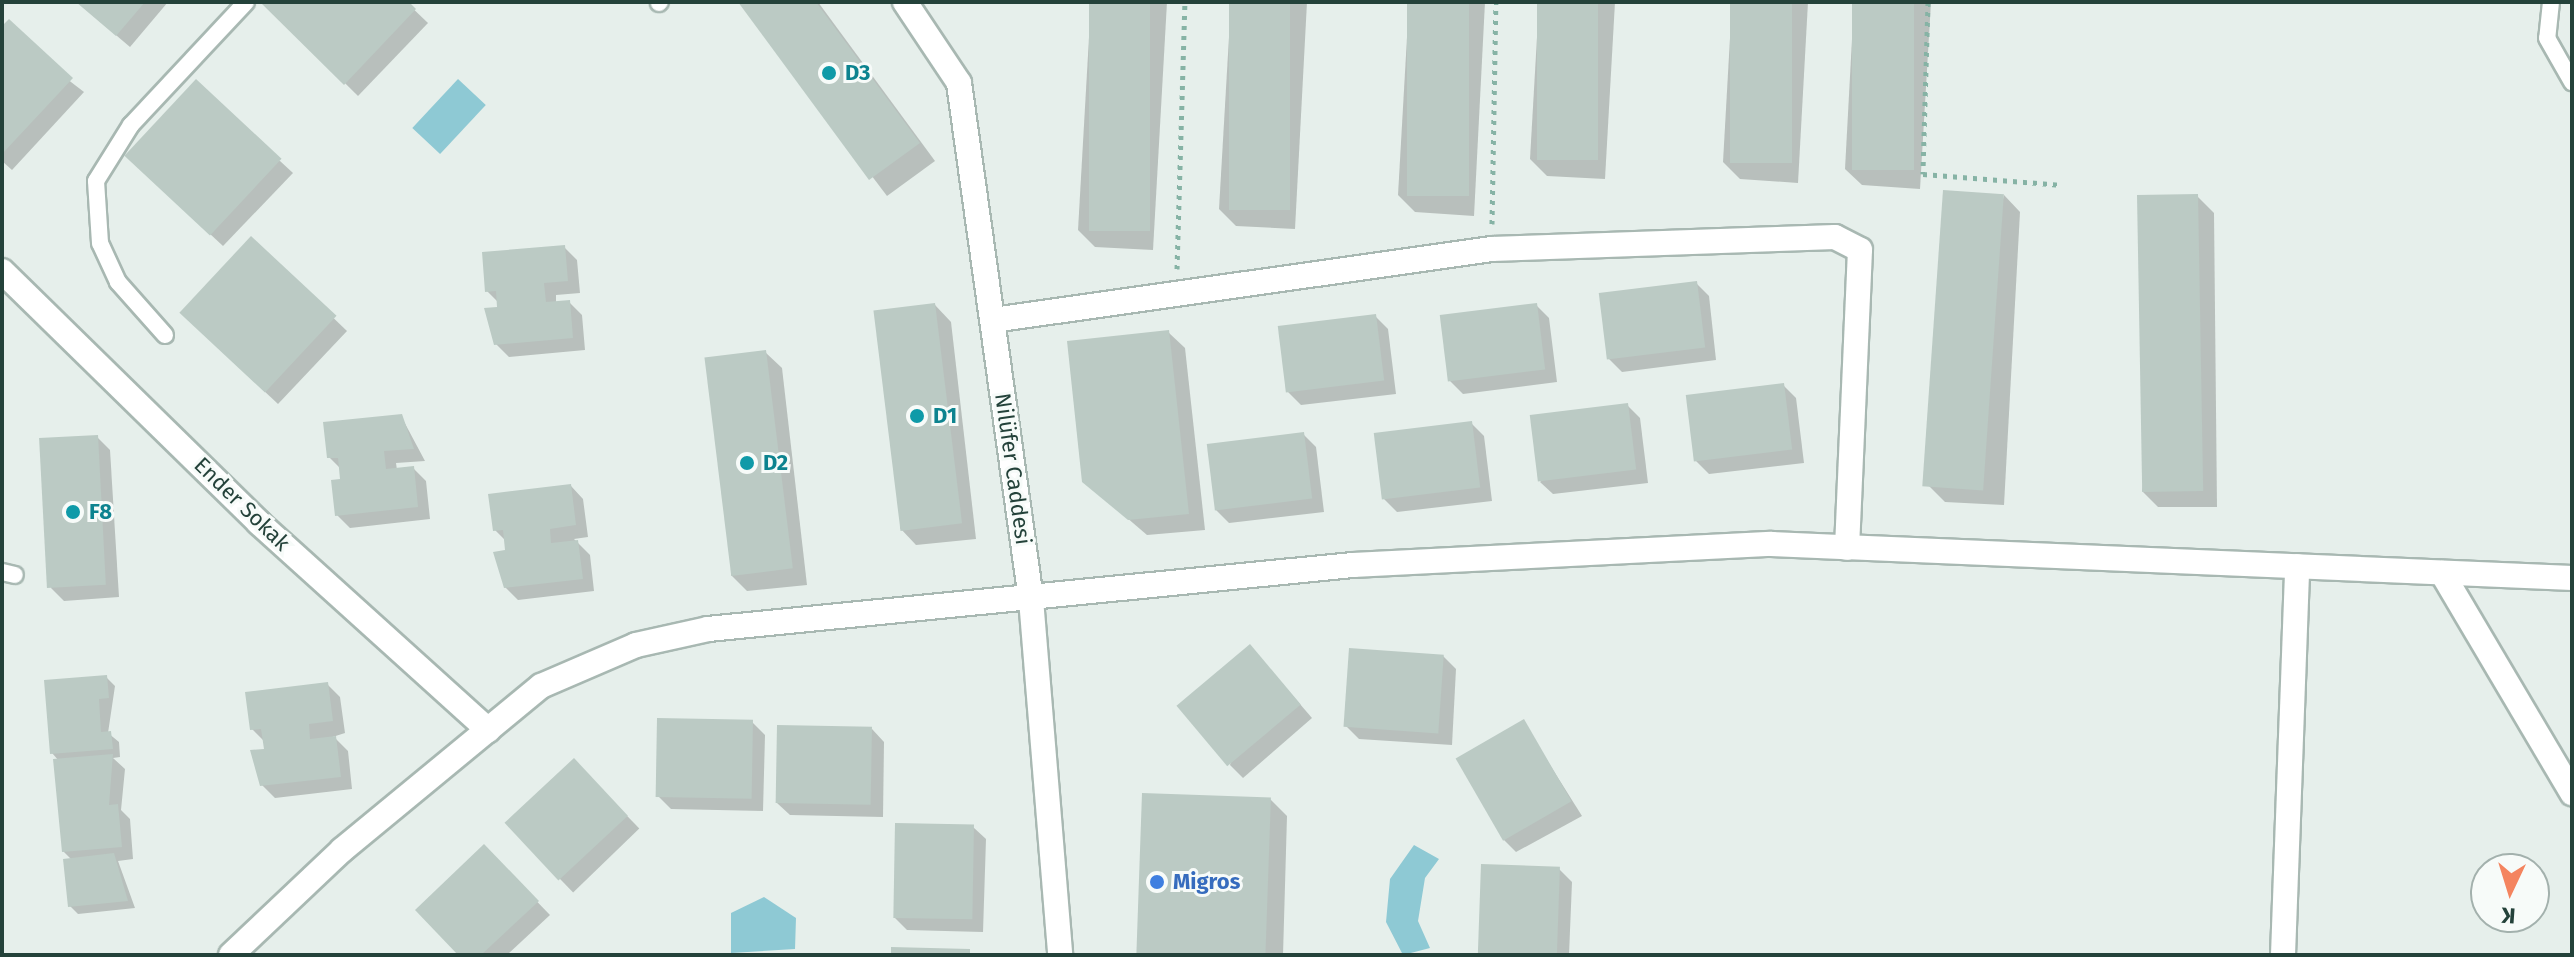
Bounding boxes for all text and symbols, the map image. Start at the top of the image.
place label: D3 [845,60,870,86]
marker: D3 [820,64,838,82]
street label: Nilüfer Caddesi [989,392,1037,546]
place label: D1 [933,403,957,429]
marker: D1 [908,407,926,425]
place label: D2 [763,450,788,476]
street label: Ender Sokak [189,452,295,556]
marker: D2 [738,454,756,472]
place label: F8 [89,499,112,525]
marker: F8 [64,503,82,521]
north arrow [2470,853,2550,933]
place label: Migros [1173,869,1240,895]
marker: Migros [1148,873,1166,891]
text: K [2501,901,2516,929]

